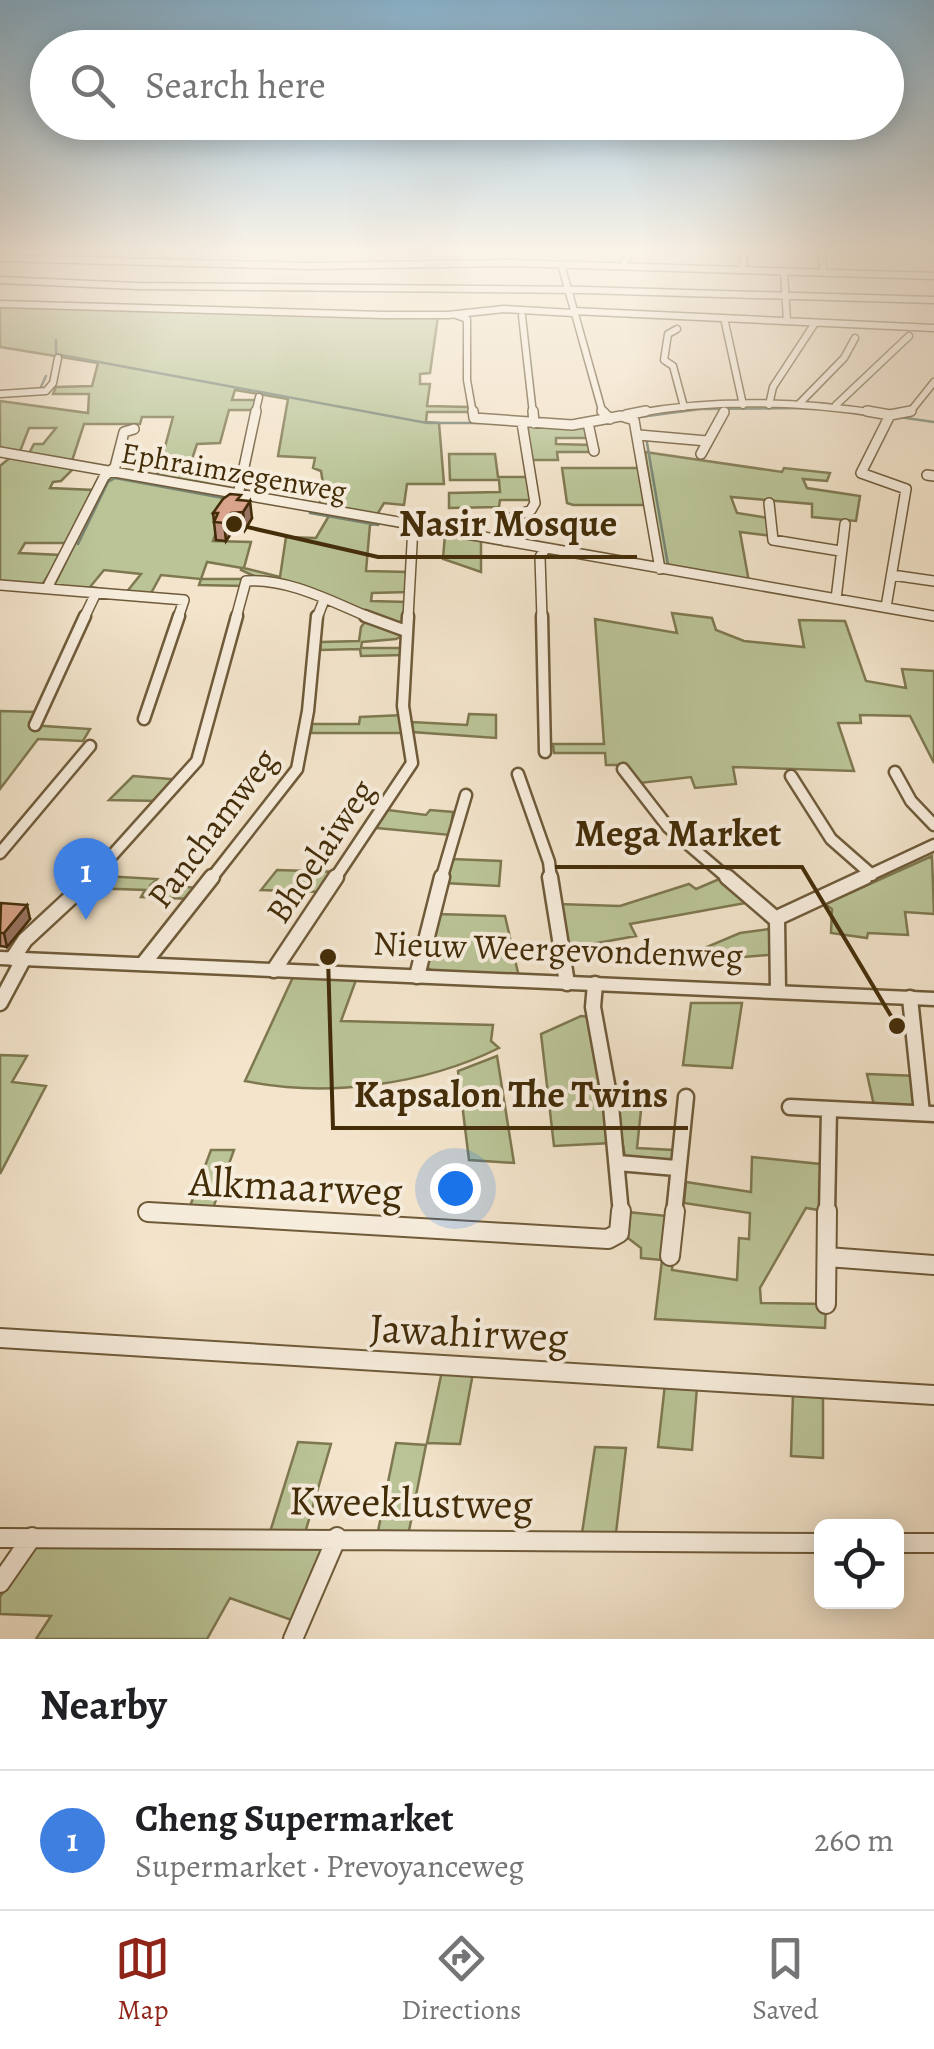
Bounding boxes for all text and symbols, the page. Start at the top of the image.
search box [30,30,904,140]
icon: search [65,58,120,113]
text: Search here [145,59,326,111]
street label: Ephraimzegenweg [118,432,350,512]
callout: Nasir Mosque [378,489,637,557]
text: Nasir Mosque [399,497,617,549]
street label: Panchamweg [136,738,288,918]
street label: Bhoelaiweg [254,769,386,933]
callout: Mega Market [555,799,802,867]
text: Mega Market [575,807,782,859]
pin: 1 [54,838,118,920]
street label: Nieuw Weergevondenweg [372,919,744,979]
callout: Kapsalon The Twins [333,1060,688,1128]
text: Kapsalon The Twins [354,1068,668,1120]
street label: Alkmaarweg [187,1152,404,1220]
your location [430,1163,481,1214]
street label: Jawahirweg [368,1298,570,1366]
street label: Kweeklustweg [288,1471,534,1533]
map controls [814,1519,904,1609]
button: locate [814,1519,904,1609]
text: Nearby [40,1676,167,1733]
text: Cheng Supermarket [135,1792,454,1844]
text: 1 [67,1818,78,1862]
text: 260 m [814,1818,894,1862]
text: Supermarket · Prevoyanceweg [135,1844,524,1888]
tab: Map [115,1931,170,2029]
tab: Directions [401,1931,521,2029]
tab: Saved [752,1931,819,2029]

